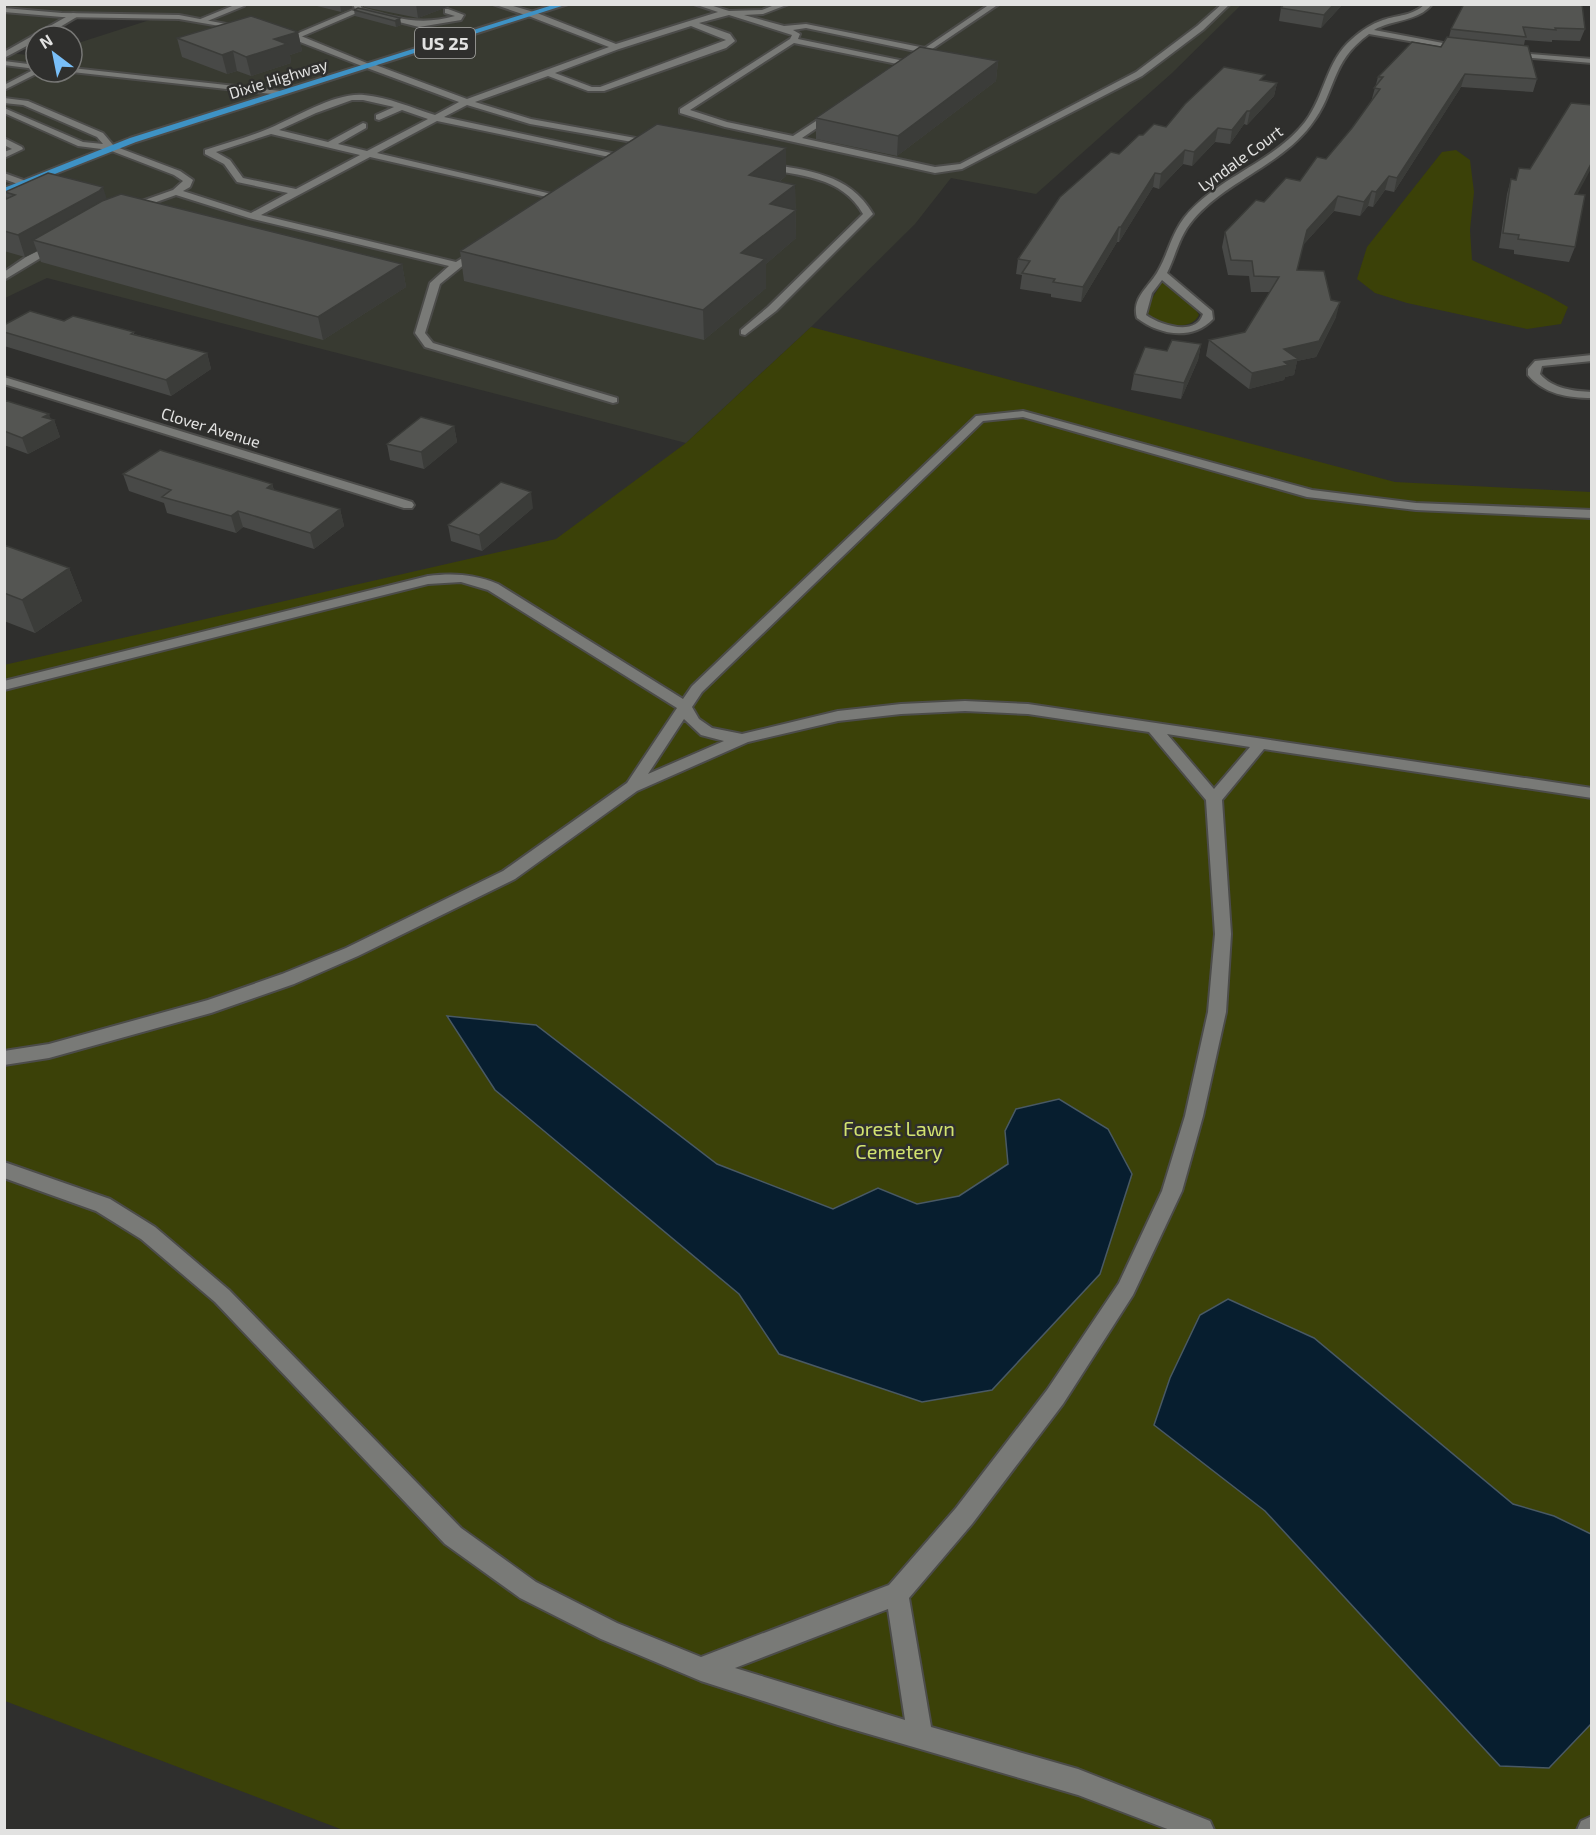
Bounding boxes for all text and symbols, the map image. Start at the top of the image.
north arrow [24,24,84,84]
road number: US 25 [415,28,475,58]
text: N [36,30,56,52]
street label: Dixie Highway [226,54,330,102]
street label: Lyndale Court [1194,121,1286,195]
street label: Clover Avenue [159,403,263,451]
park label: Forest Lawn Cemetery [843,1116,955,1163]

